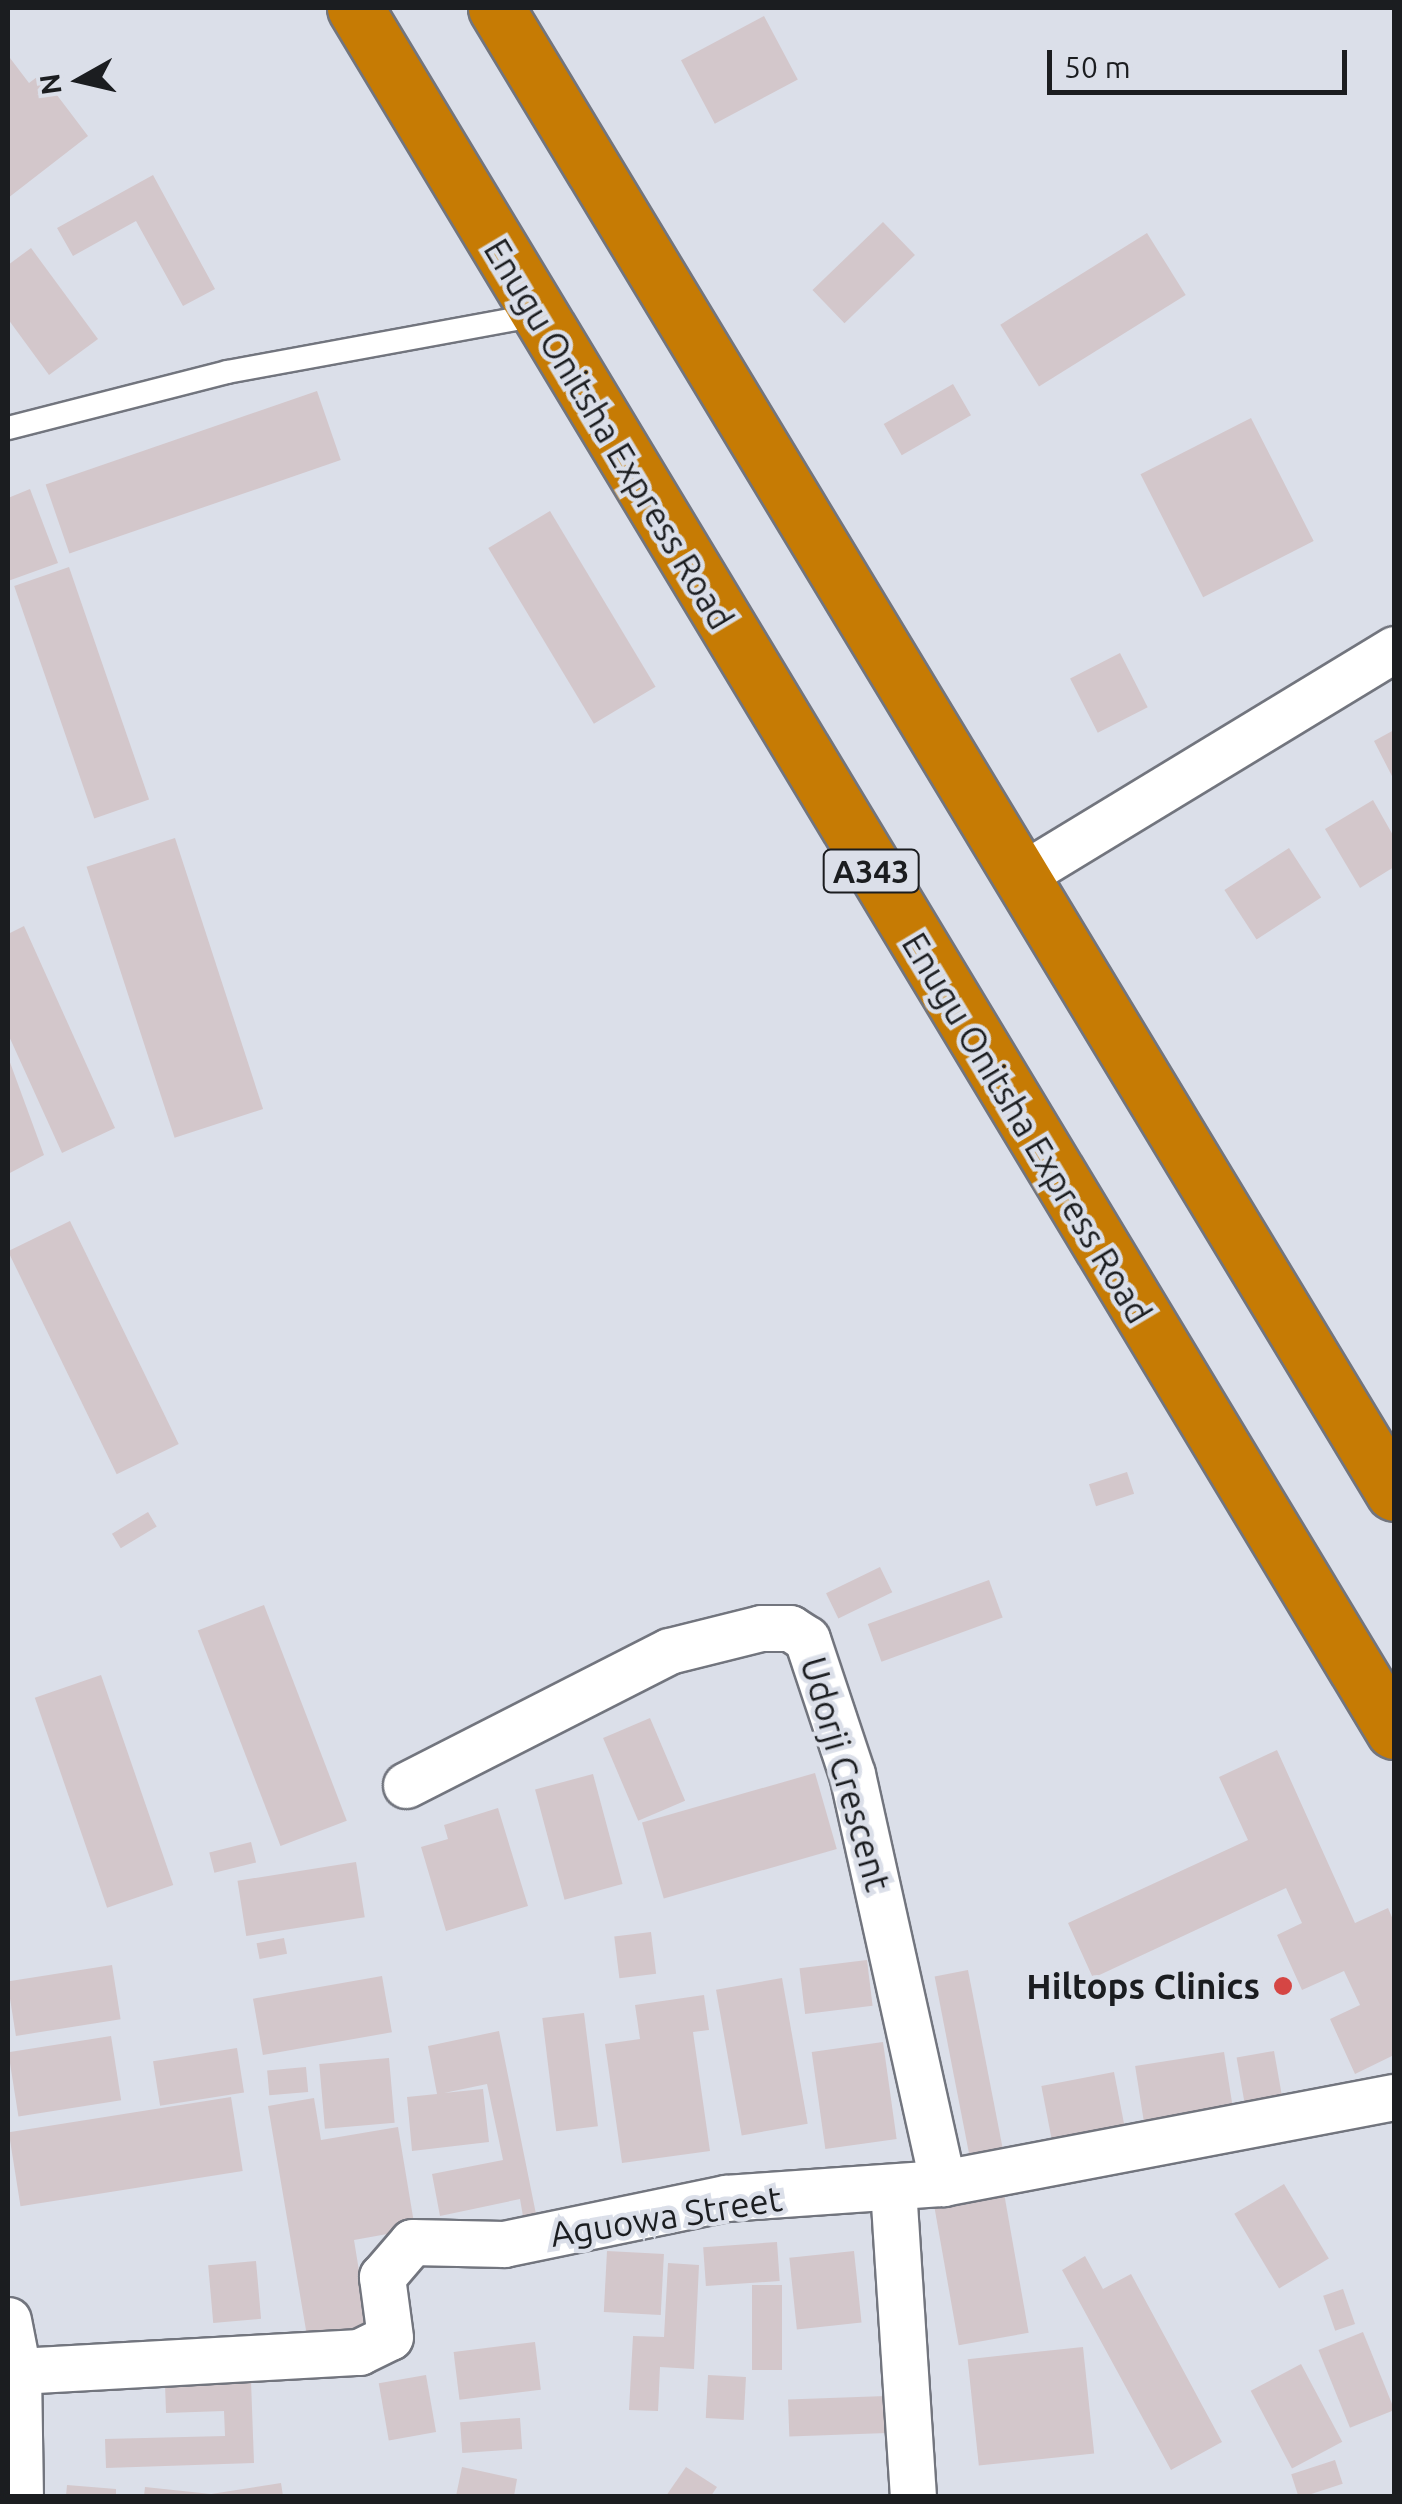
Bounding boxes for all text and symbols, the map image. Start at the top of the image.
north arrow [30,30,130,130]
scale bar [1052,30,1352,92]
text: 50 m [1064,50,1131,84]
text: N [33,72,67,97]
street label: Enugu Onitsha Express Road [476,231,742,637]
road number: A343 [821,844,921,898]
street label: Enugu Onitsha Express Road [894,925,1160,1331]
street label: Udorji Crescent [793,1652,899,1896]
place label: Hiltops Clinics [1026,1965,1260,2007]
marker: Hiltops Clinics [1270,1973,1296,1999]
street label: Aguowa Street [547,2177,785,2255]

